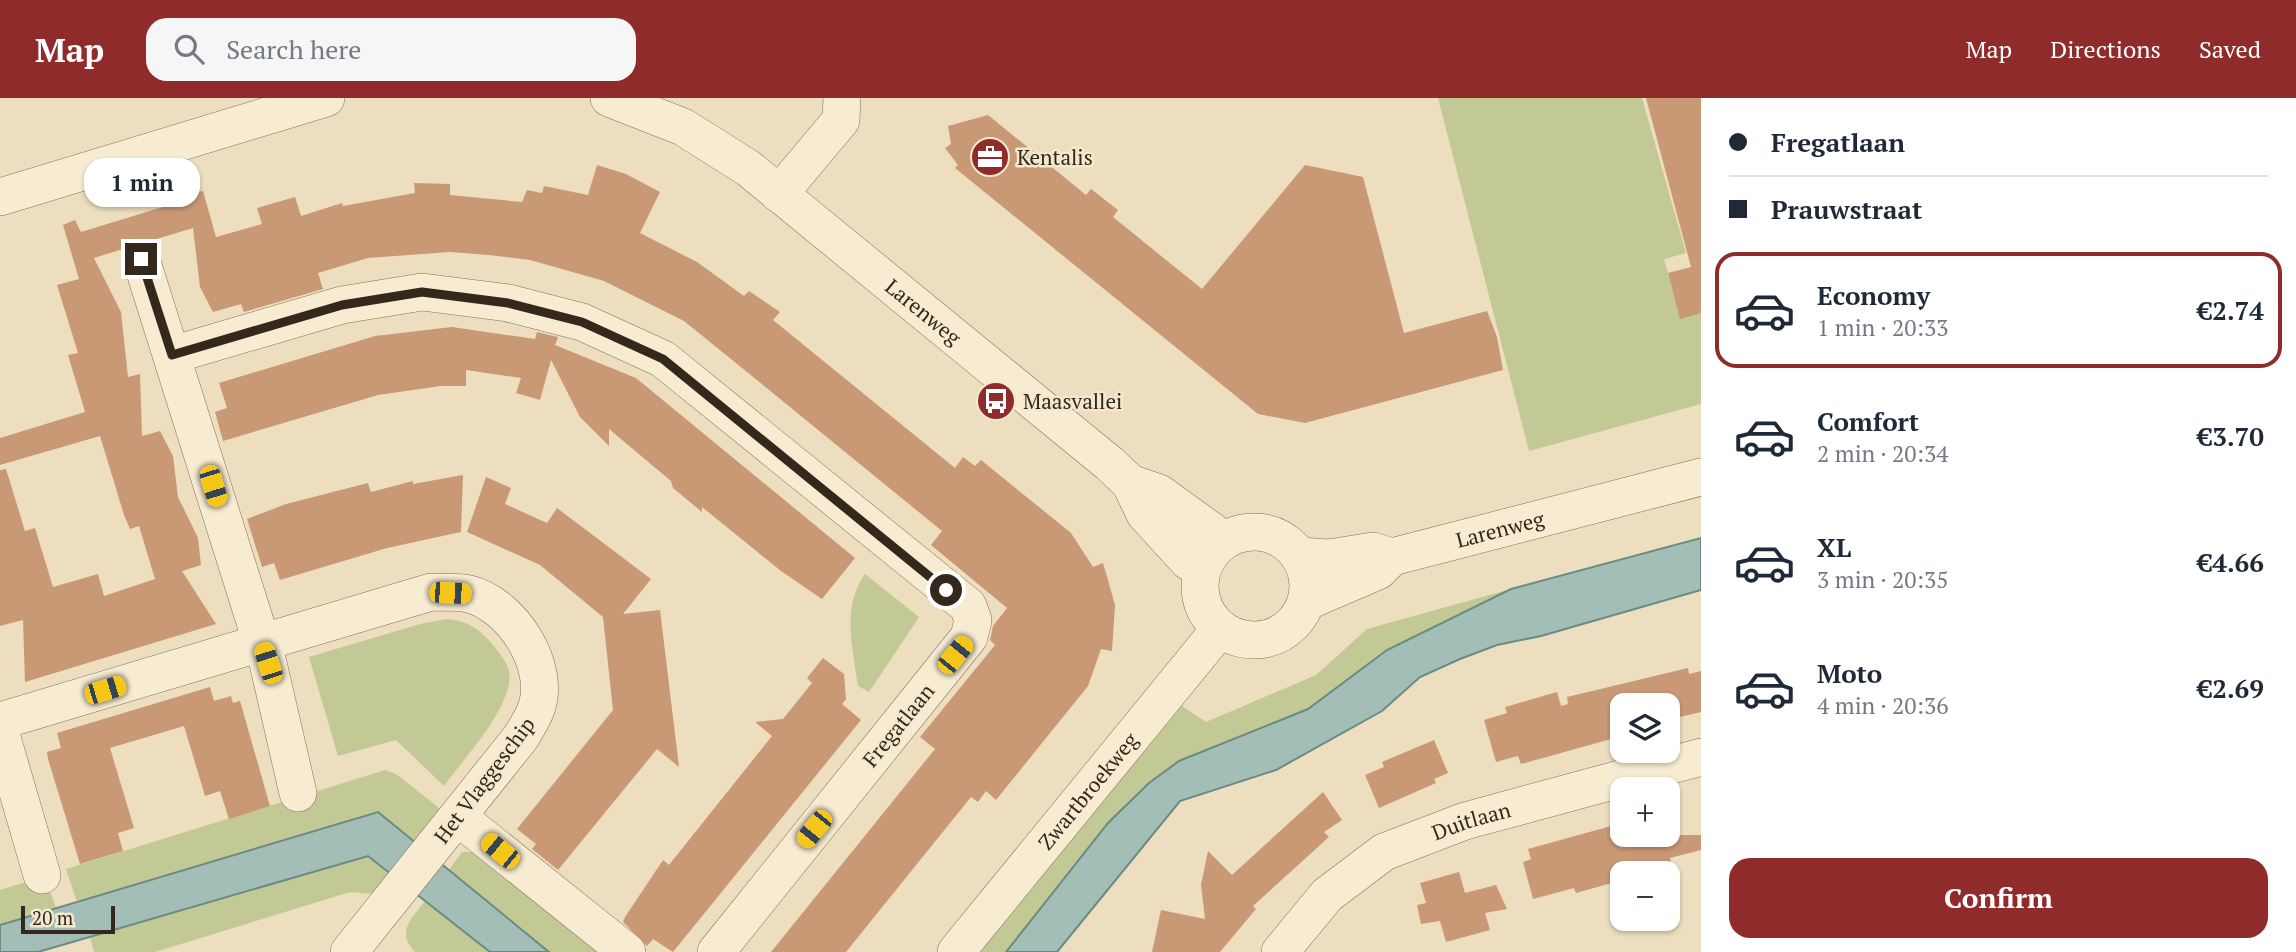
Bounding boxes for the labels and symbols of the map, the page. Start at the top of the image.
office icon: Kentalis [969,136,1011,178]
place label: Kentalis [1017,143,1093,171]
callout: 1 min [83,158,199,206]
route end [125,243,157,275]
street label: Larenweg [880,272,968,351]
bus stop icon: Maasvallei [975,380,1017,422]
place label: Maasvallei [1023,387,1122,415]
car [197,463,230,509]
street label: Larenweg [1453,504,1548,554]
route start [930,574,962,606]
car [429,582,472,604]
car [934,632,977,678]
car [252,640,285,686]
car [82,674,129,706]
street label: Fregatlaan [856,677,941,772]
street label: Het Vlaggeschip [427,711,541,849]
street label: Zwartbroekweg [1031,726,1144,855]
street label: Duitlaan [1428,795,1514,846]
car [793,806,836,852]
car [478,830,523,872]
scale bar [21,903,116,935]

